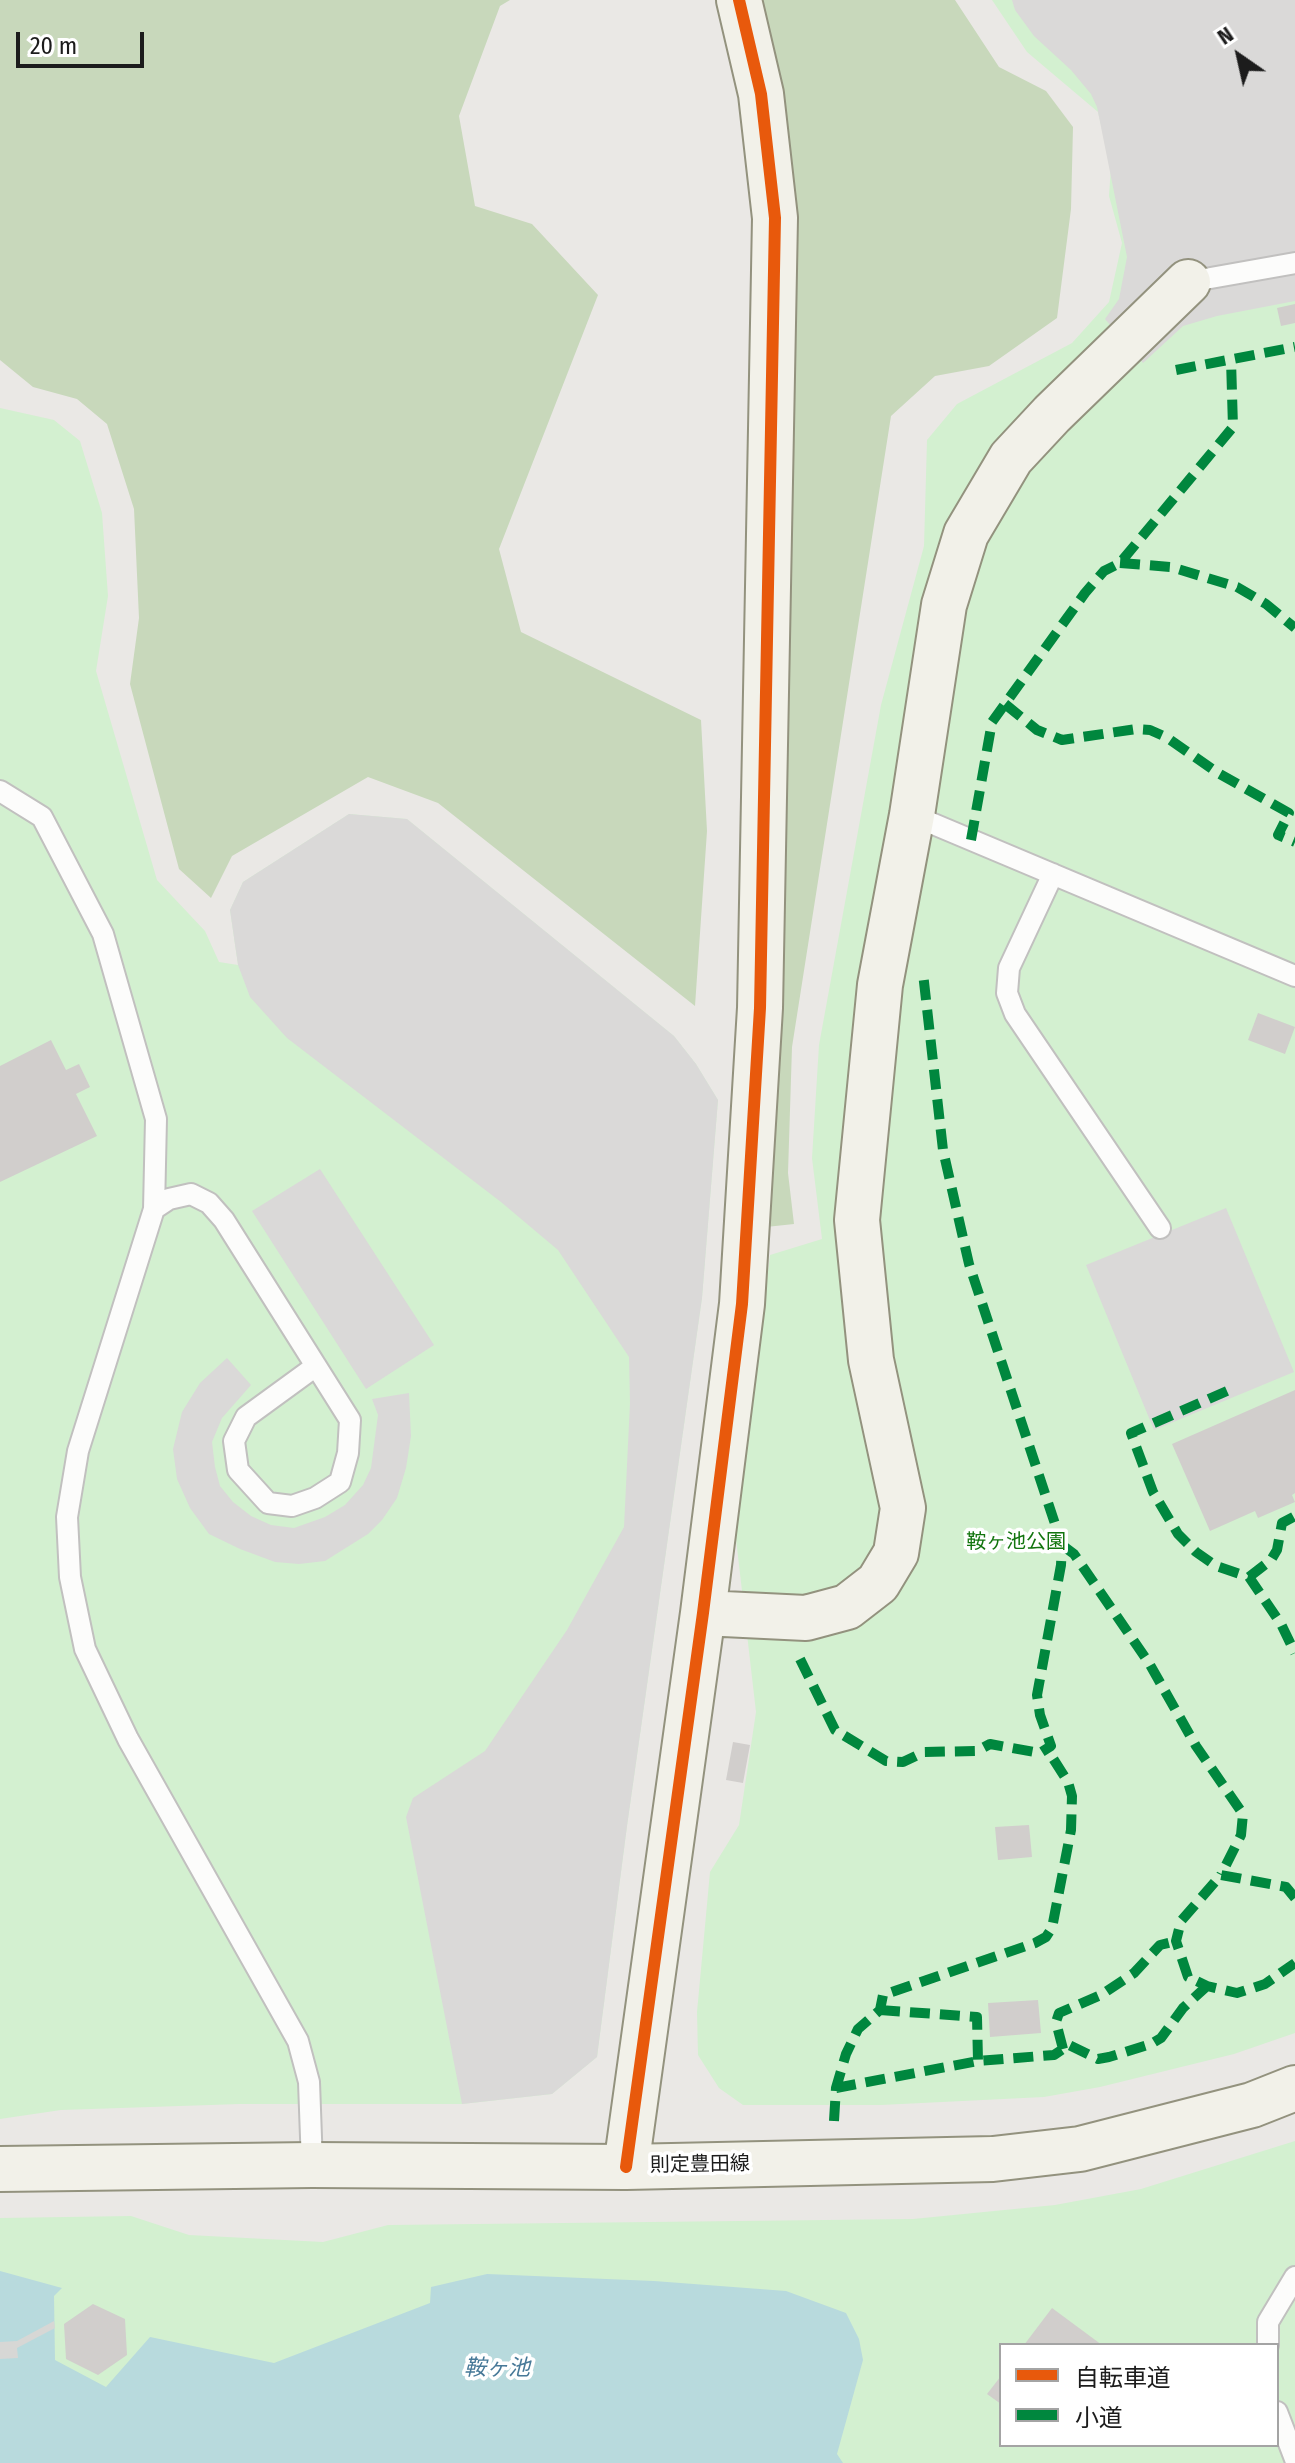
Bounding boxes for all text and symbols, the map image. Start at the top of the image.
scale bar [20,16,148,66]
north arrow [1199,16,1279,96]
text: N [1212,21,1238,51]
text: 20 m [30,32,77,60]
park label: 鞍ヶ池公園 [966,1530,1066,1554]
street label: 則定豊田線 [650,2152,750,2178]
legend [999,2343,1279,2447]
water label: 鞍ヶ池 [464,2356,530,2382]
text: 自転車道 [1075,2364,1171,2392]
text: 小道 [1075,2404,1123,2432]

